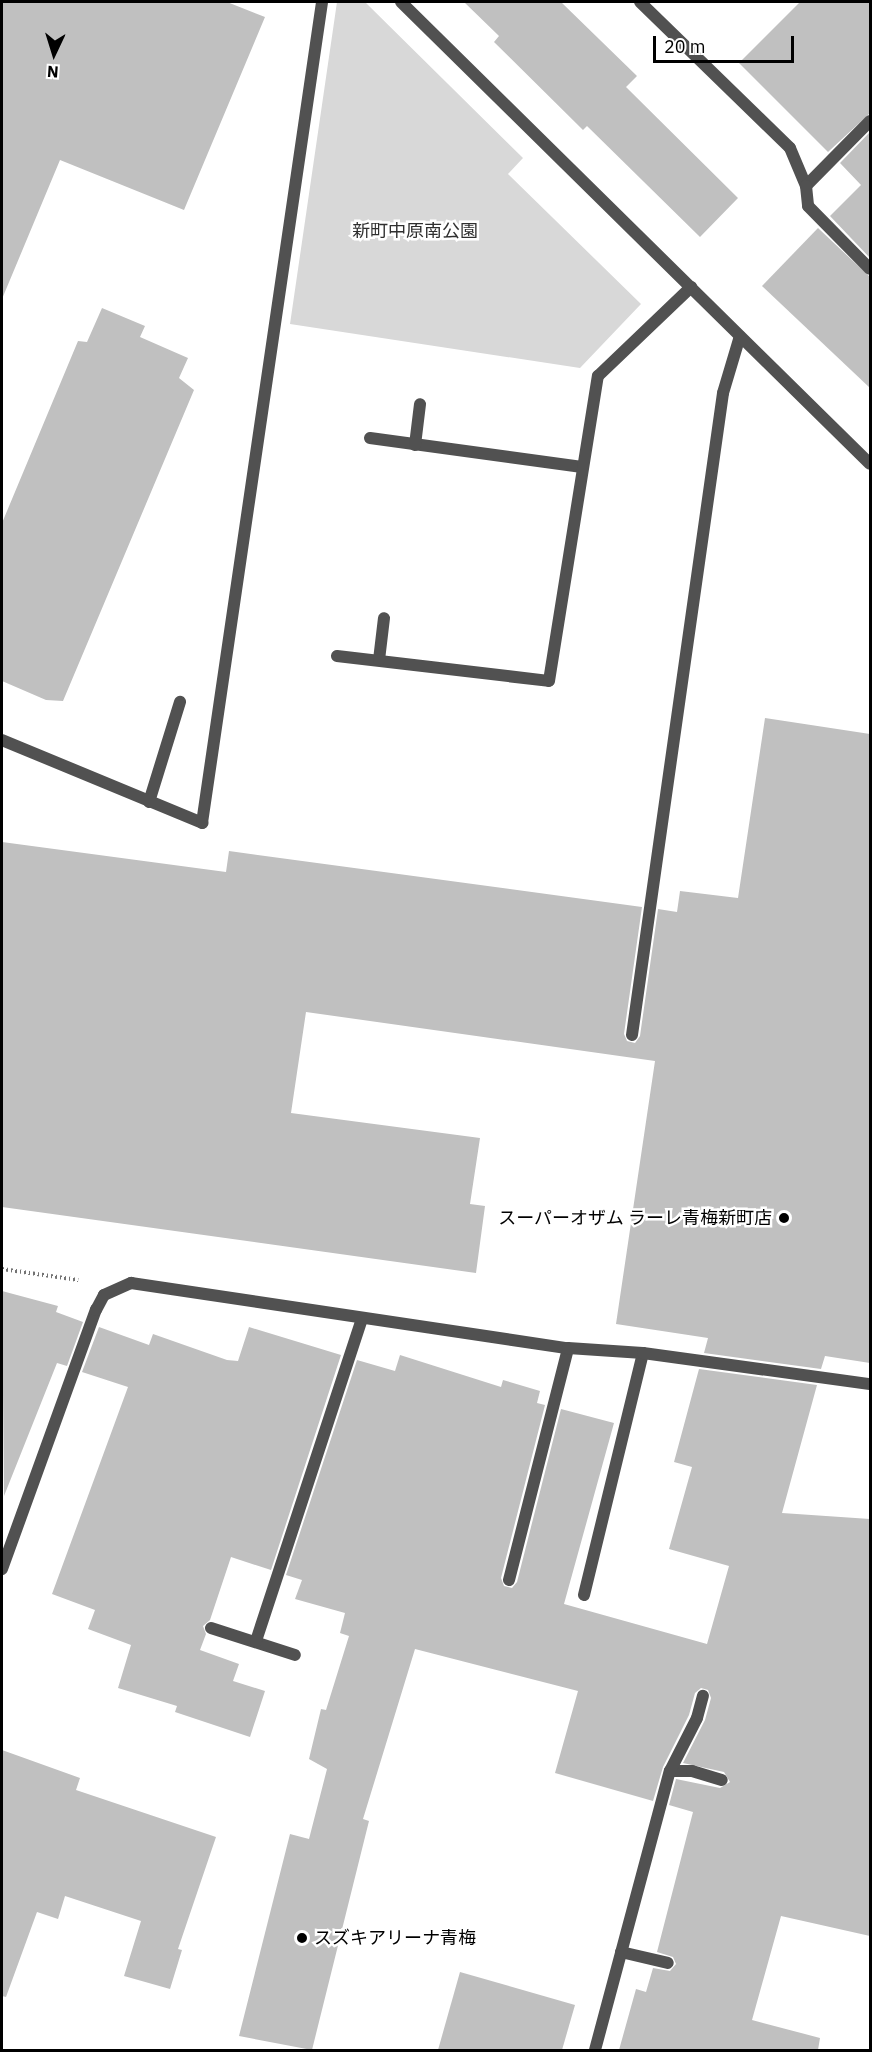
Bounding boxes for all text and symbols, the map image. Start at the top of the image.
north arrow [24,24,84,84]
scale bar [656,24,797,62]
text: 20 m [664,35,706,58]
text: N [46,62,59,82]
park label: 新町中原南公園 [352,220,478,242]
place label: スーパーオザム ラーレ青梅新町店 [498,1207,772,1229]
marker: スーパーオザム ラーレ青梅新町店 [777,1211,791,1225]
place label: スズキアリーナ青梅 [314,1927,476,1949]
marker: スズキアリーナ青梅 [295,1931,309,1945]

